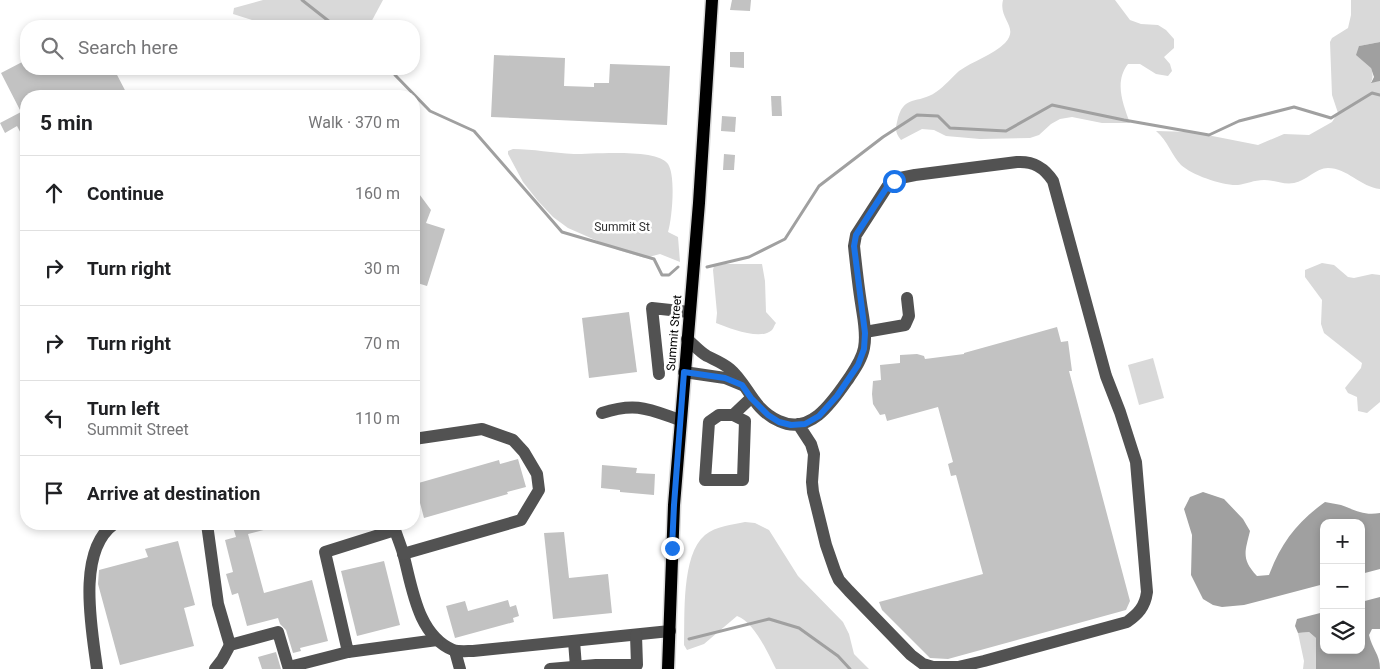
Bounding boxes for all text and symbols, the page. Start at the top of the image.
search box [20,20,420,75]
icon: search [38,34,66,62]
text: Search here [78,36,178,59]
text: 5 min [40,111,93,135]
text: Walk · 370 m [308,113,400,132]
route start [883,170,906,193]
icon: ahead [40,179,68,207]
text: Continue [87,182,164,205]
text: 160 m [355,184,400,203]
park label: Summit St [594,220,650,234]
icon: right [40,254,68,282]
text: Turn right [87,257,171,280]
text: 30 m [364,259,400,278]
street label: Summit Street [664,294,684,372]
icon: right [40,329,68,357]
text: Turn right [87,332,171,355]
text: 70 m [364,334,400,353]
text: Turn left [87,397,160,420]
icon: left [40,404,68,432]
text: 110 m [355,409,400,428]
text: Summit Street [87,420,189,439]
icon: arrive [40,479,68,507]
text: Arrive at destination [87,482,260,505]
map controls [1320,519,1365,654]
button: + [1320,519,1365,564]
route end [661,537,684,560]
button: − [1320,564,1365,609]
button: layers [1320,609,1365,654]

